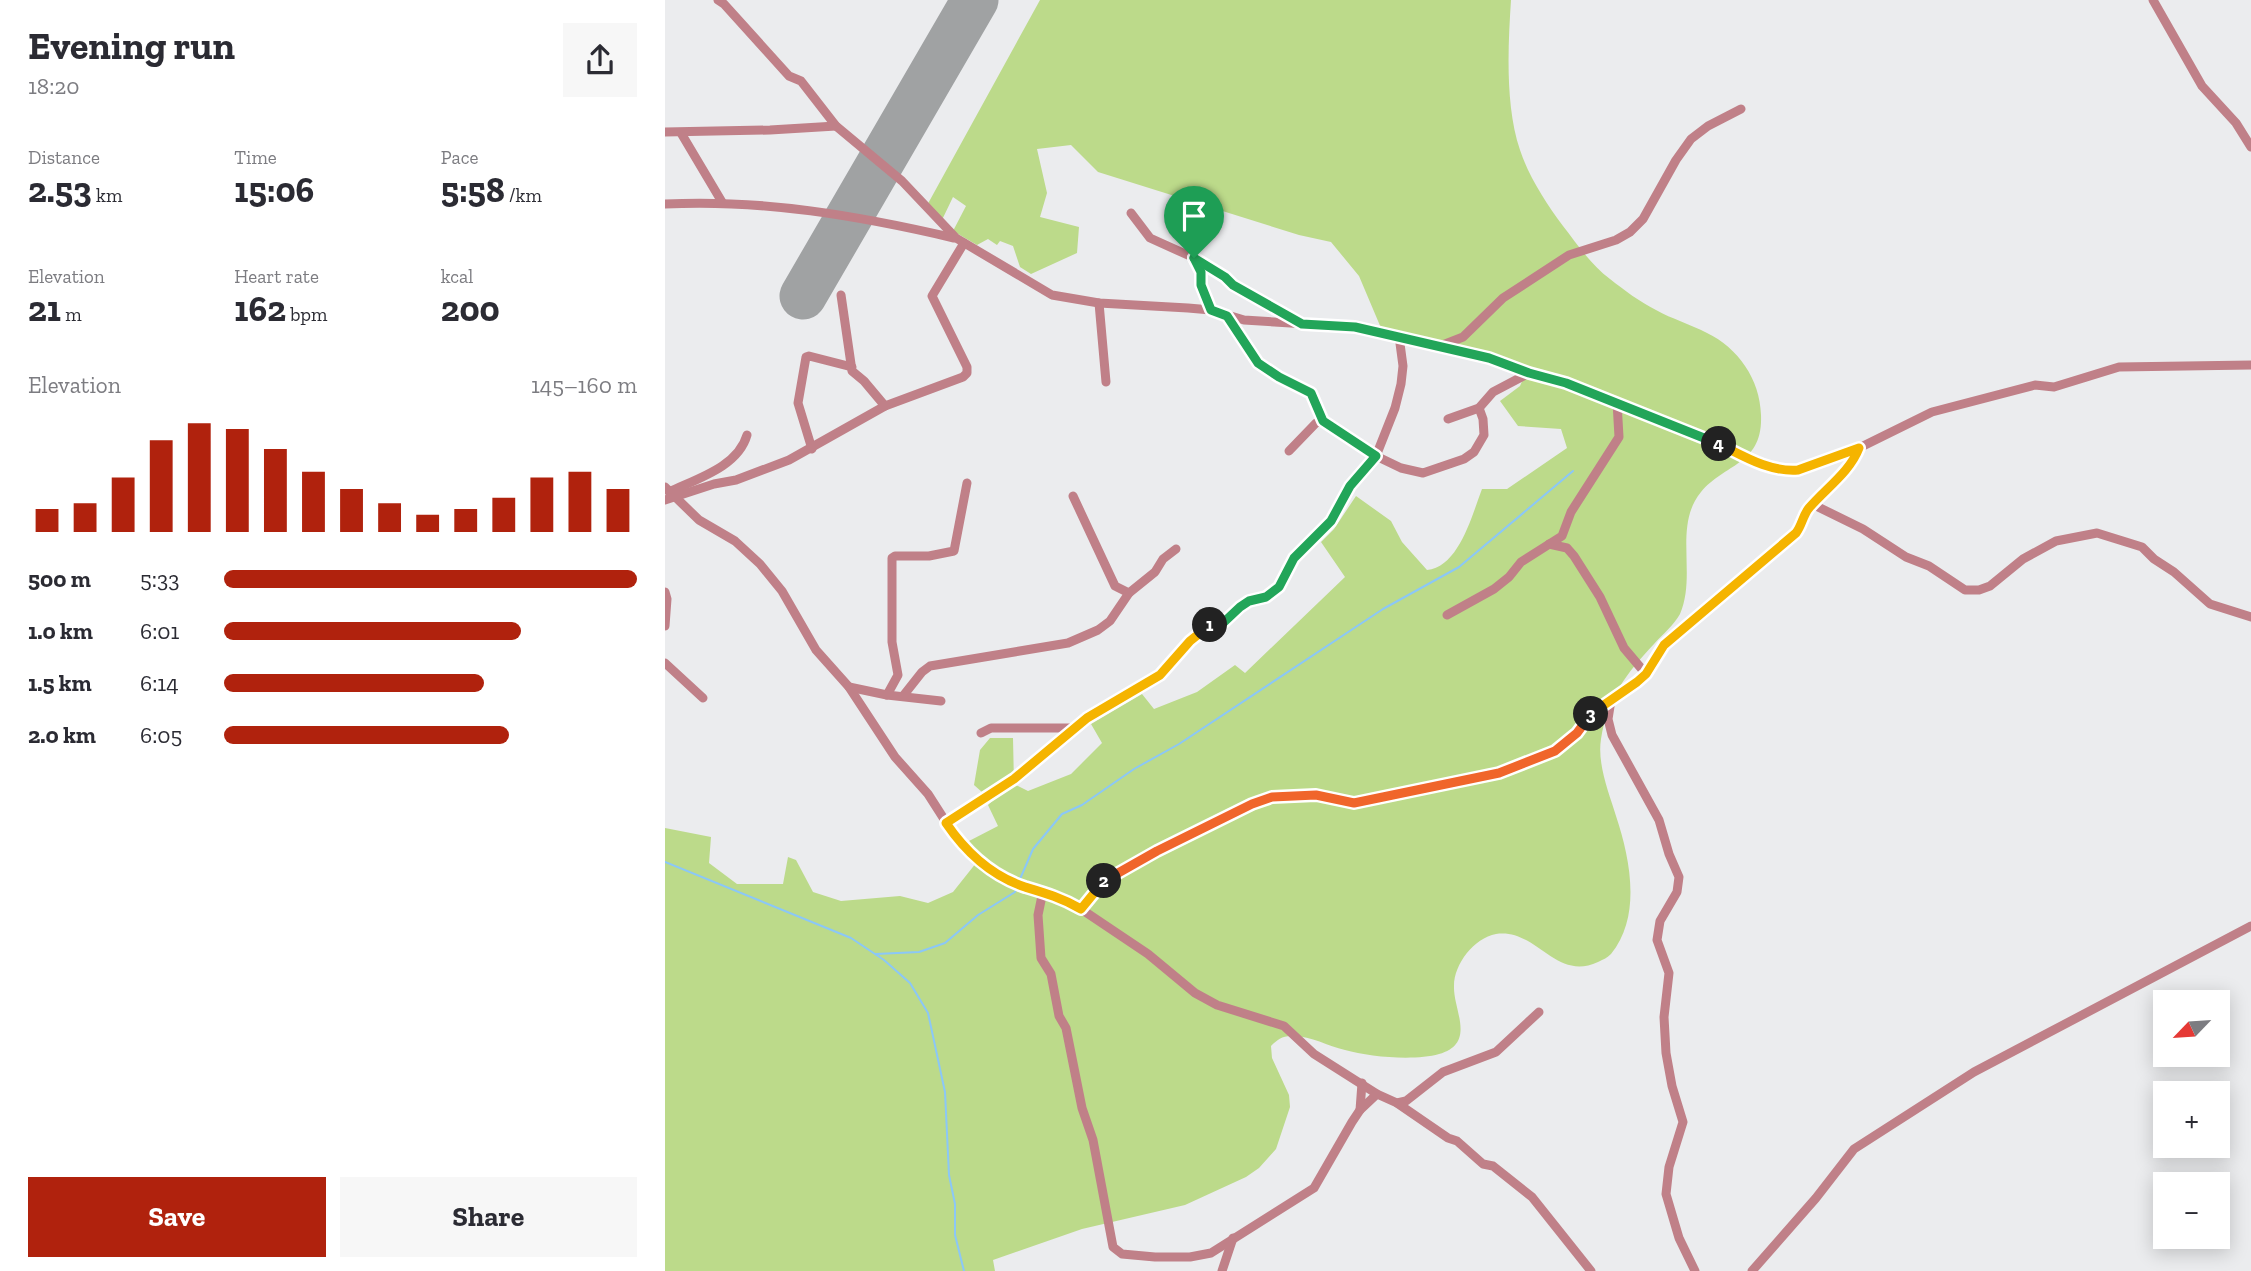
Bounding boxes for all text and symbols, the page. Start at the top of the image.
text: Evening run [28,23,235,69]
button: share [563,23,637,97]
text: 18:20 [28,72,79,100]
text: Distance [28,146,100,169]
text: Time [234,146,277,169]
text: Pace [441,146,478,169]
text: 2.53 [28,169,92,211]
text: 15:06 [234,169,314,211]
text: 5:58 [441,169,505,211]
text: km [92,184,122,207]
text: /km [505,184,542,207]
pin [1164,186,1224,258]
icon: arrive [1175,197,1213,235]
text: Elevation [28,265,105,288]
text: Heart rate [234,265,319,288]
text: kcal [441,265,473,288]
text: 21 [28,288,61,330]
text: 162 [234,288,286,330]
text: 200 [441,288,500,330]
text: m [61,303,82,326]
text: bpm [286,303,327,326]
text: Elevation [28,371,121,399]
text: 145–160 m [531,371,637,399]
pin: 4 [1701,426,1737,462]
text: 4 [1713,432,1724,455]
text: 500 m [28,565,91,593]
text: 5:33 [140,565,179,593]
pin: 1 [1193,608,1227,642]
text: 1 [1206,613,1213,636]
text: 1.0 km [28,617,93,645]
text: 6:01 [140,617,179,645]
text: 1.5 km [28,669,92,697]
text: 6:14 [140,669,179,697]
pin: 3 [1573,696,1609,732]
text: 3 [1585,702,1596,725]
text: 2.0 km [28,721,96,749]
text: 6:05 [140,721,182,749]
pin: 2 [1087,864,1122,898]
text: 2 [1098,869,1109,892]
north arrow [2153,990,2229,1068]
map controls [2153,990,2230,1249]
button: + [2153,1081,2230,1158]
button: − [2153,1172,2230,1249]
button: Save [28,1177,326,1257]
button: Share [340,1177,637,1257]

